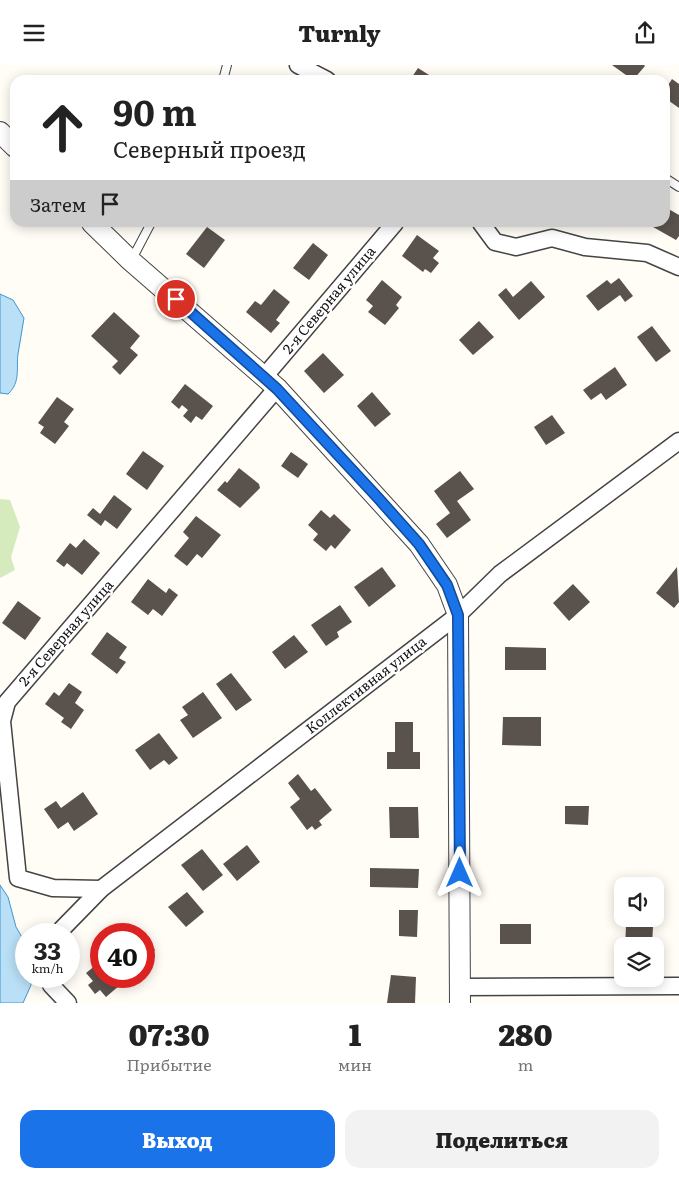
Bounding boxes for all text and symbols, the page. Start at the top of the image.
text: Turnly [298,16,381,49]
icon: menu [20,19,48,47]
icon: share [631,19,659,47]
text: 90 m [113,85,197,137]
icon: ahead [30,95,95,160]
text: Северный проезд [113,132,306,165]
text: Затем [30,190,86,218]
icon: arrive [96,190,124,218]
street label: 2-я Северная улица [277,241,380,358]
pin [155,278,197,320]
icon: arrive [162,285,190,313]
street label: 2-я Северная улица [13,574,117,690]
street label: Коллективная улица [301,631,430,738]
position arrow [433,846,485,898]
map controls [614,877,664,987]
button: sound [614,877,664,927]
speed limit sign: 40 [90,923,155,988]
text: 33 [34,931,61,968]
button: layers [614,937,664,987]
text: km/h [32,959,63,977]
text: 07:30 [128,1011,210,1055]
text: 1 [349,1011,361,1055]
text: 280 [498,1011,553,1055]
text: Прибытие [126,1052,212,1076]
text: мин [338,1052,372,1076]
text: m [518,1052,533,1076]
button: Выход [20,1110,335,1168]
button: Поделиться [345,1110,659,1168]

